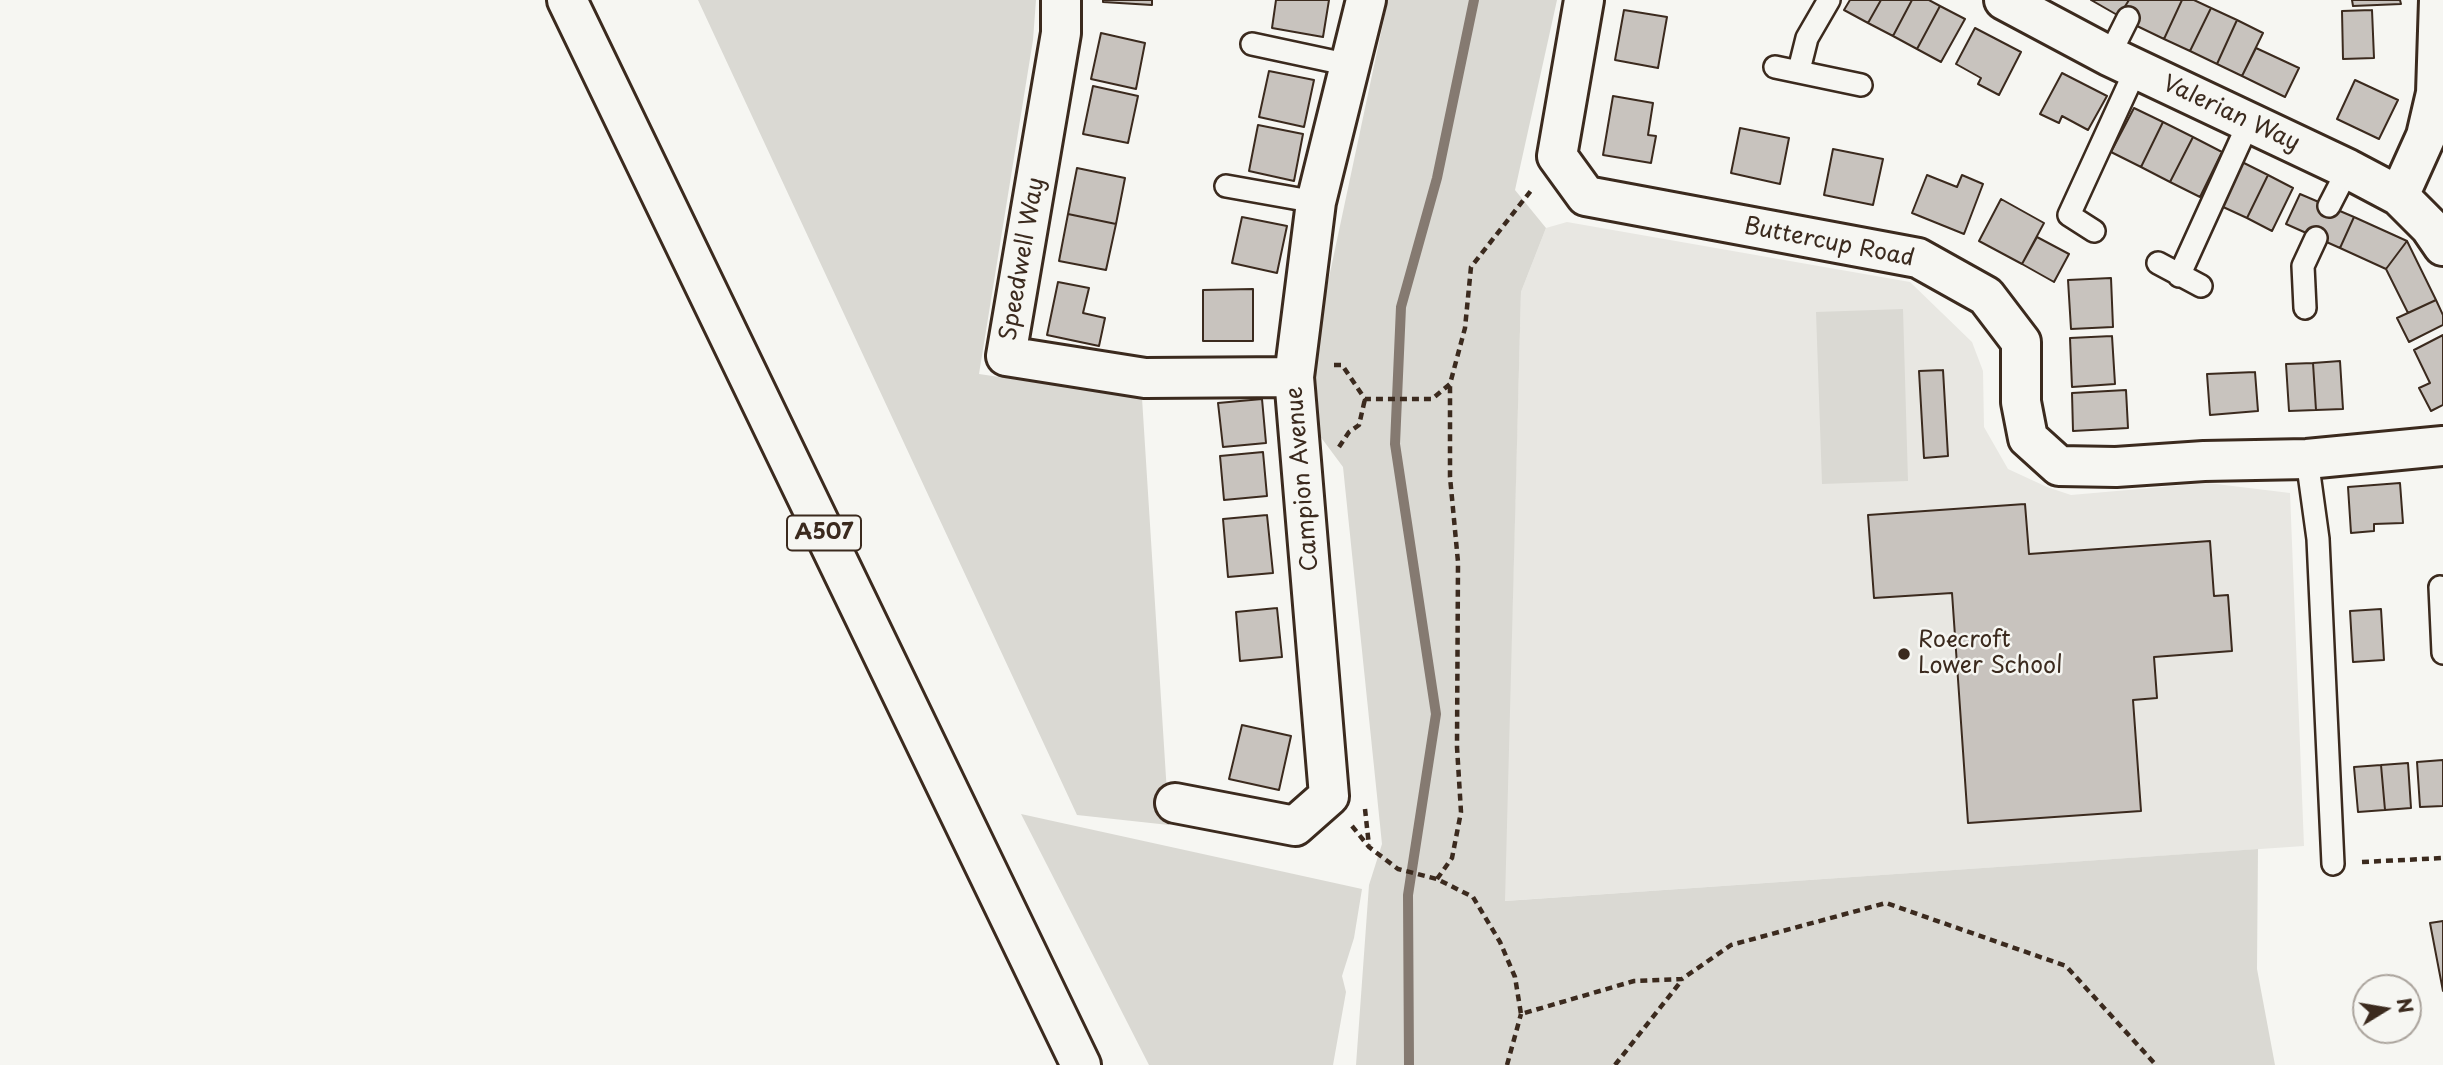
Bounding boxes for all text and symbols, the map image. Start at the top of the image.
street label: Valerian Way [2158,70,2304,158]
street label: Speedwell Way [995,175,1051,343]
street label: Buttercup Road [1741,213,1917,273]
street label: Campion Avenue [1281,385,1325,573]
road number: A507 [787,516,861,550]
place label: Roecroft Lower School [1918,627,2063,681]
marker: Roecroft Lower School [1896,646,1912,662]
north arrow [2352,974,2422,1044]
text: N [2390,995,2421,1015]

